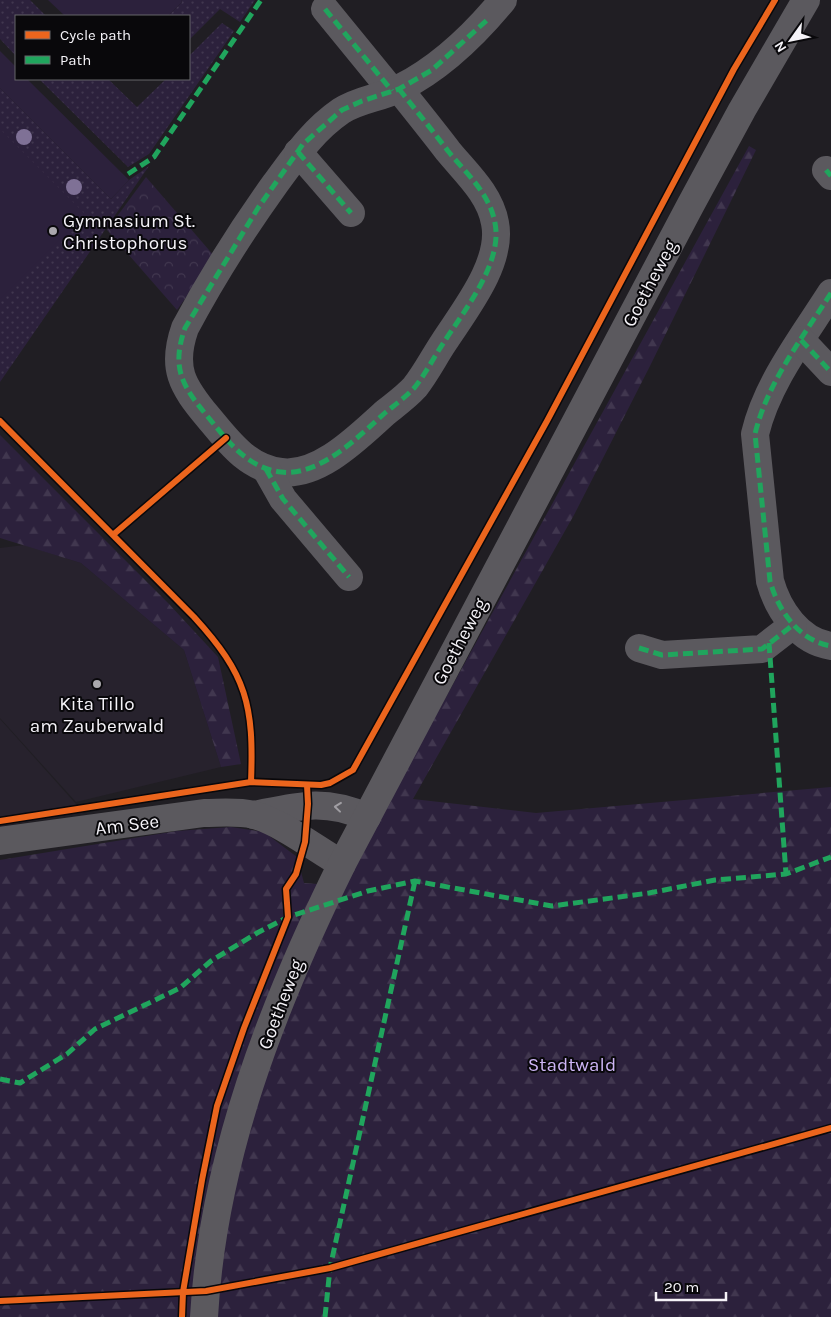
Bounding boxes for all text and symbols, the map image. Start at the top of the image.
legend [15,15,190,80]
north arrow [766,15,816,65]
text: Cycle path [60,26,131,44]
text: N [771,38,790,56]
text: Path [60,51,91,69]
place label: Gymnasium St. Christophorus [63,210,195,254]
marker: Gymnasium St. Christophorus [47,225,59,237]
street label: Goetheweg [618,236,682,331]
street label: Goetheweg [428,594,492,689]
marker: Kita Tillo am Zauberwald [91,678,103,690]
place label: Kita Tillo am Zauberwald [30,693,164,737]
one-way arrow [334,802,342,813]
street label: Am See [94,810,160,840]
street label: Goetheweg [254,956,308,1053]
park label: Stadtwald [528,1054,616,1076]
scale bar [656,1270,726,1302]
text: 20 m [664,1278,699,1296]

